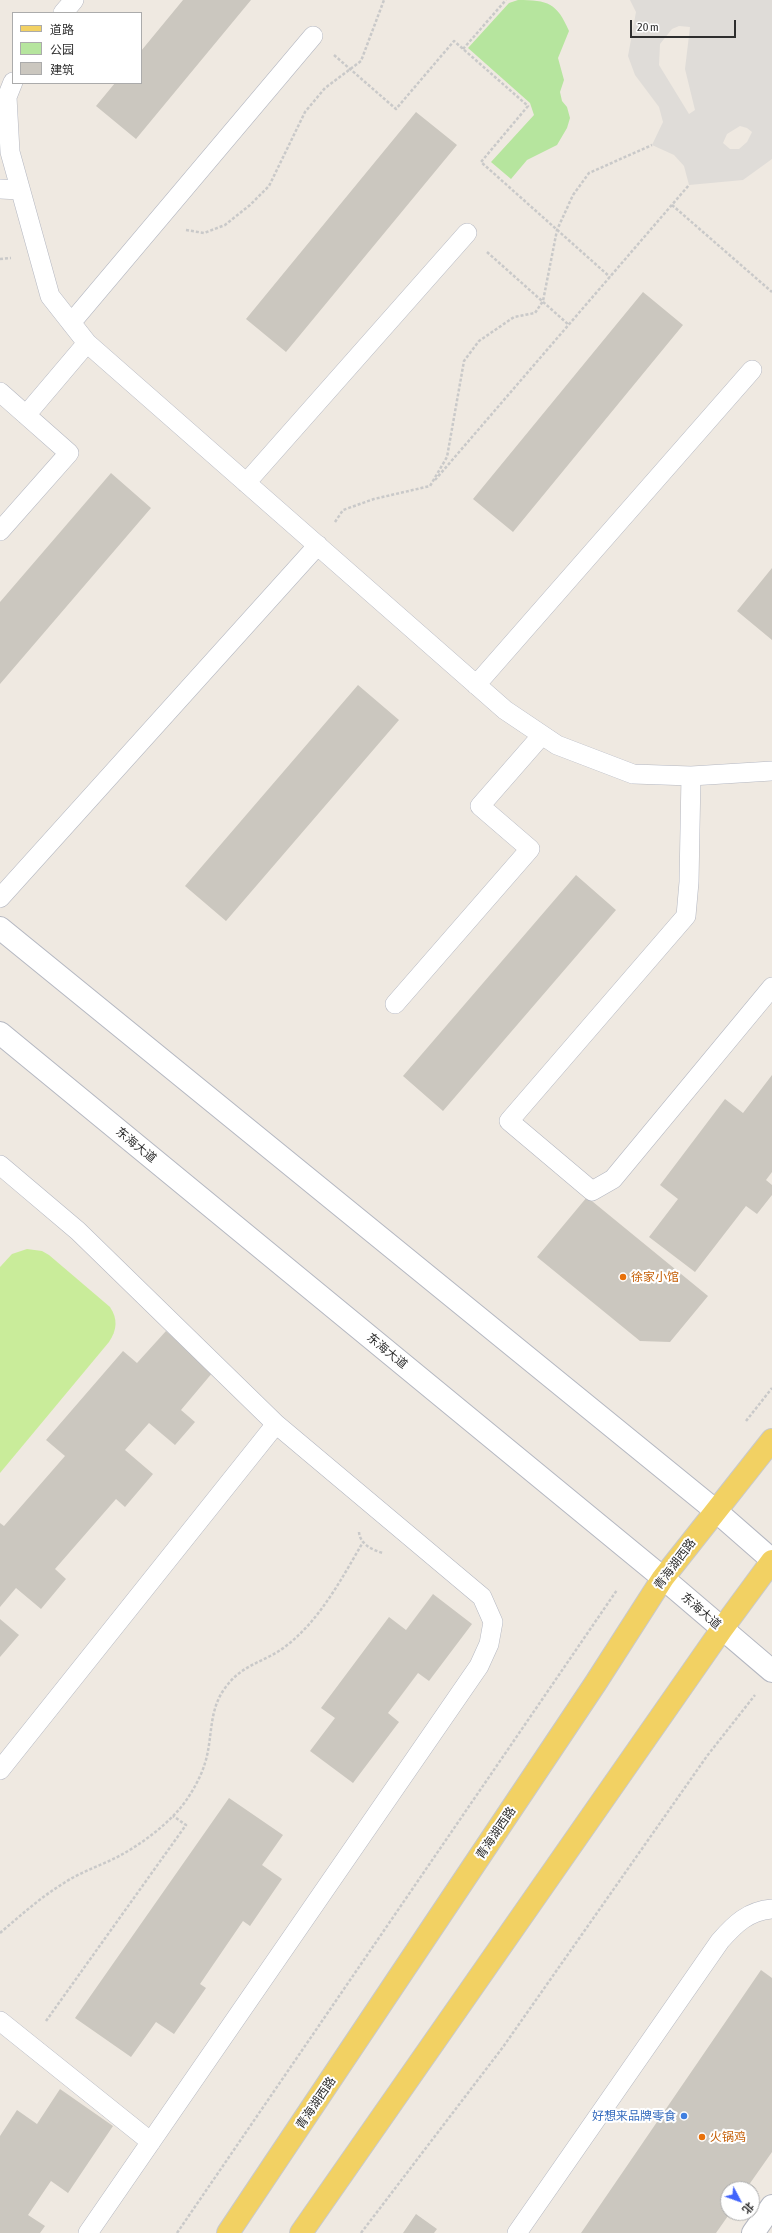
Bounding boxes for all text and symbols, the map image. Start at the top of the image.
legend [12,12,142,84]
scale bar [632,12,738,38]
text: 20 m [637,20,659,34]
text: 道路 [50,23,74,37]
text: 公园 [50,43,74,57]
text: 建筑 [50,63,74,77]
street label: 东海大道 [113,1124,159,1166]
place label: 徐家小馆 [631,1270,679,1284]
marker: 徐家小馆 [618,1272,628,1282]
street label: 东海大道 [364,1330,410,1372]
street label: 青海湖西路 [651,1536,699,1592]
street label: 东海大道 [678,1590,724,1632]
street label: 青海湖西路 [473,1804,519,1862]
street label: 青海湖西路 [293,2074,339,2132]
place label: 好想来品牌零食 [592,2109,676,2123]
marker: 好想来品牌零食 [679,2111,689,2121]
place label: 火锅鸡 [710,2130,746,2144]
marker: 火锅鸡 [697,2132,707,2142]
north arrow [720,2181,760,2221]
text: 北 [740,2200,756,2216]

